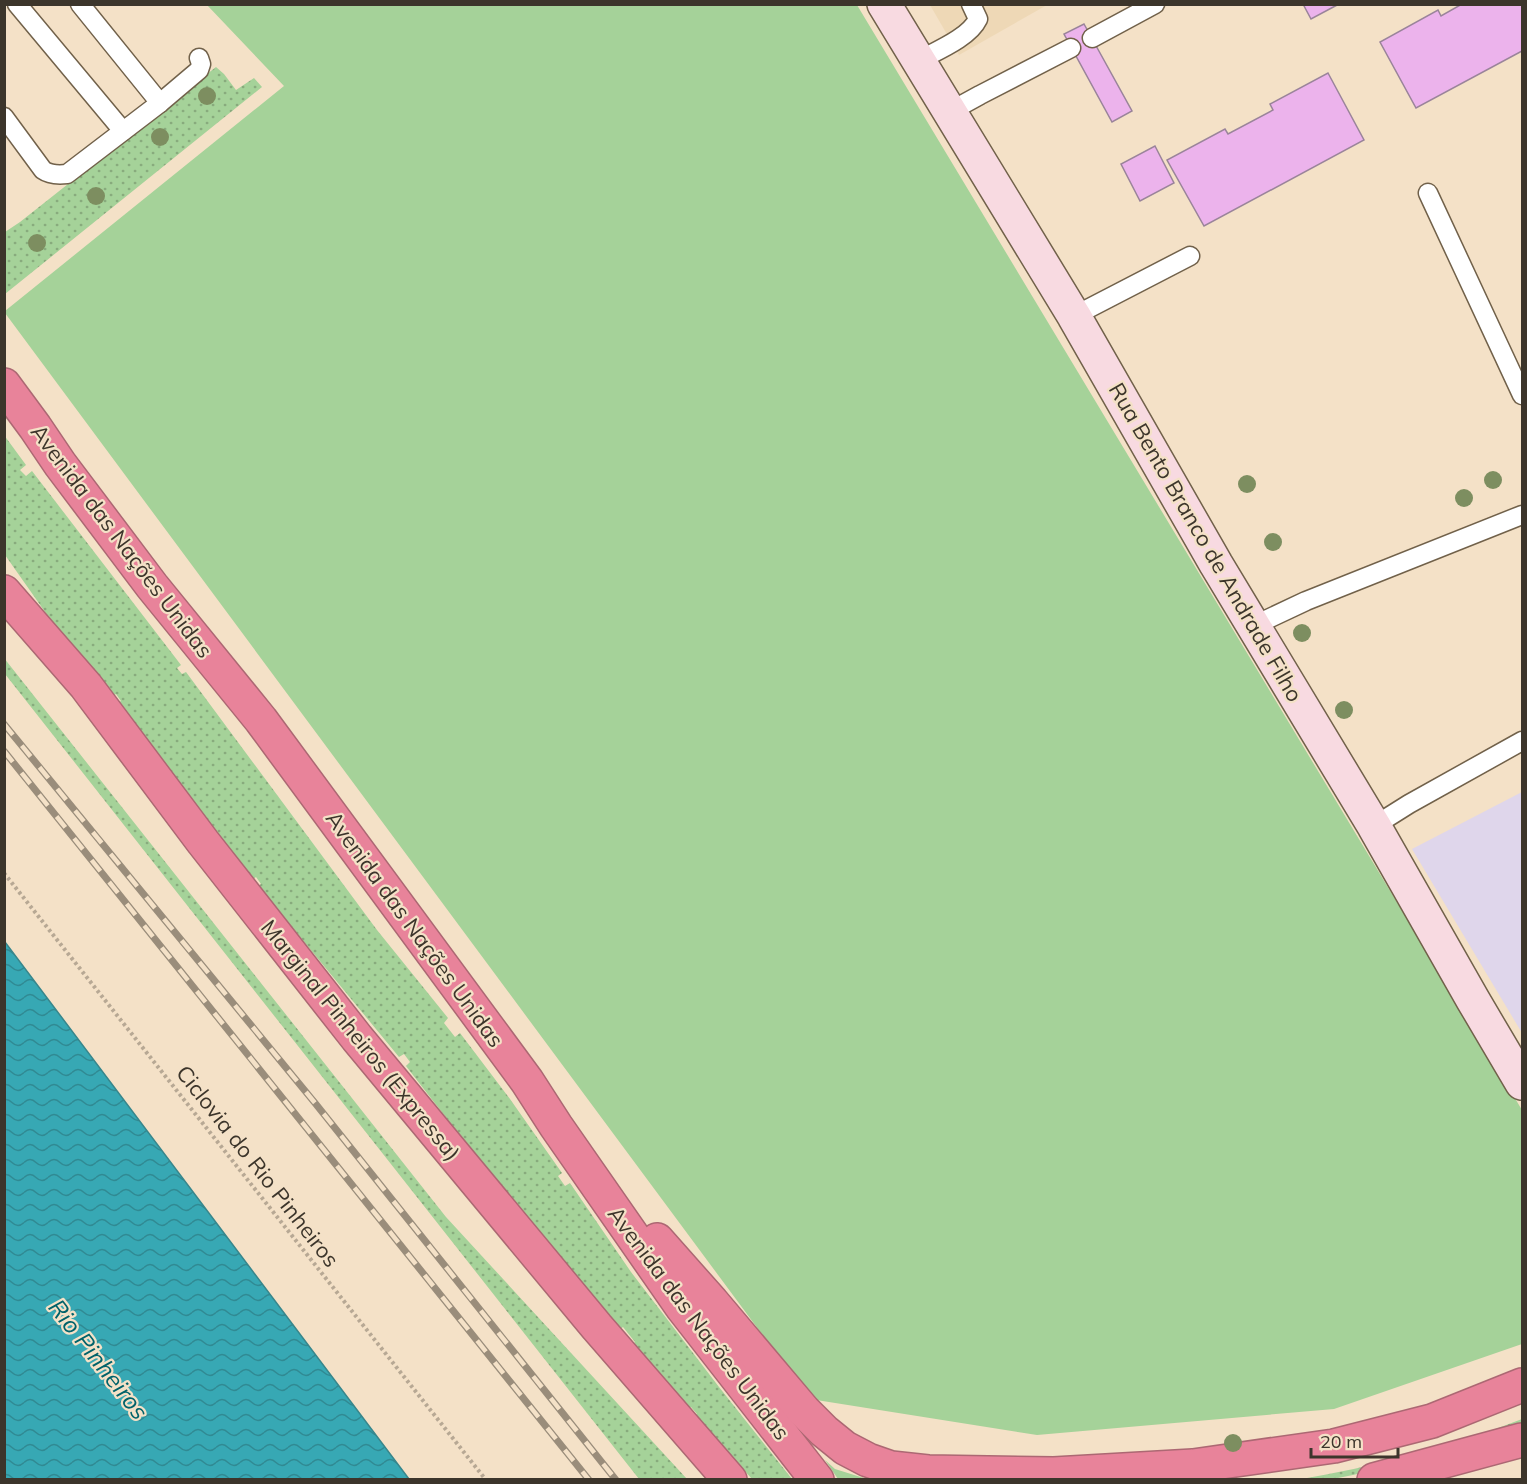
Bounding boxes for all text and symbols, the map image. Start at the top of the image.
street label: Rua Bento Branco de Andrade Filho [1103,377,1309,707]
street label: Avenida das Nações Unidas [25,419,219,663]
street label: Avenida das Nações Unidas [320,805,510,1053]
street label: Marginal Pinheiros (Expressa) [255,914,467,1166]
street label: Ciclovia do Rio Pinheiros [170,1059,346,1273]
street label: Avenida das Nações Unidas [602,1201,796,1445]
water label: Rio Pinheiros [43,1293,155,1425]
scale bar [1311,1421,1398,1459]
text: 20 m [1320,1430,1362,1453]

